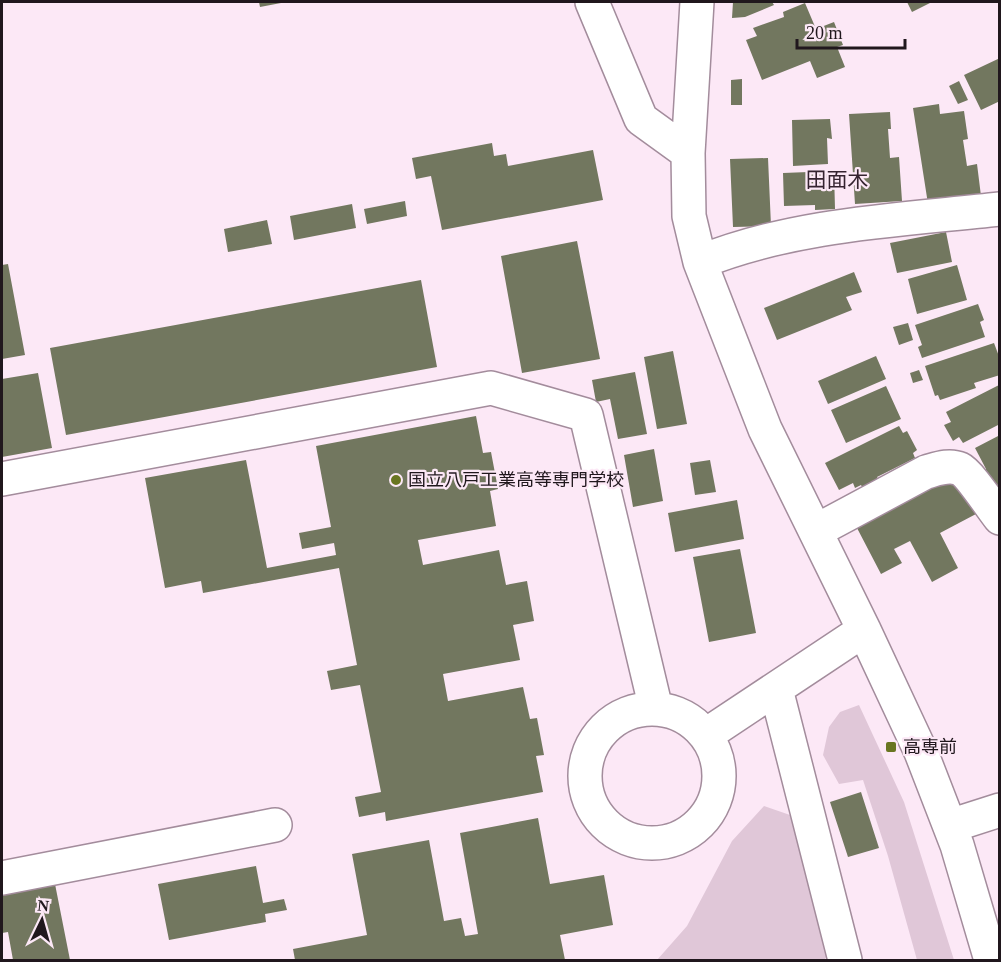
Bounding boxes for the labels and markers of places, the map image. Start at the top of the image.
place label: 国立八戸工業高等専門学校 [408,470,624,490]
marker: 国立八戸工業高等専門学校 [389,473,403,487]
place label: 高専前 [903,737,957,757]
marker: 高専前 [884,740,898,754]

